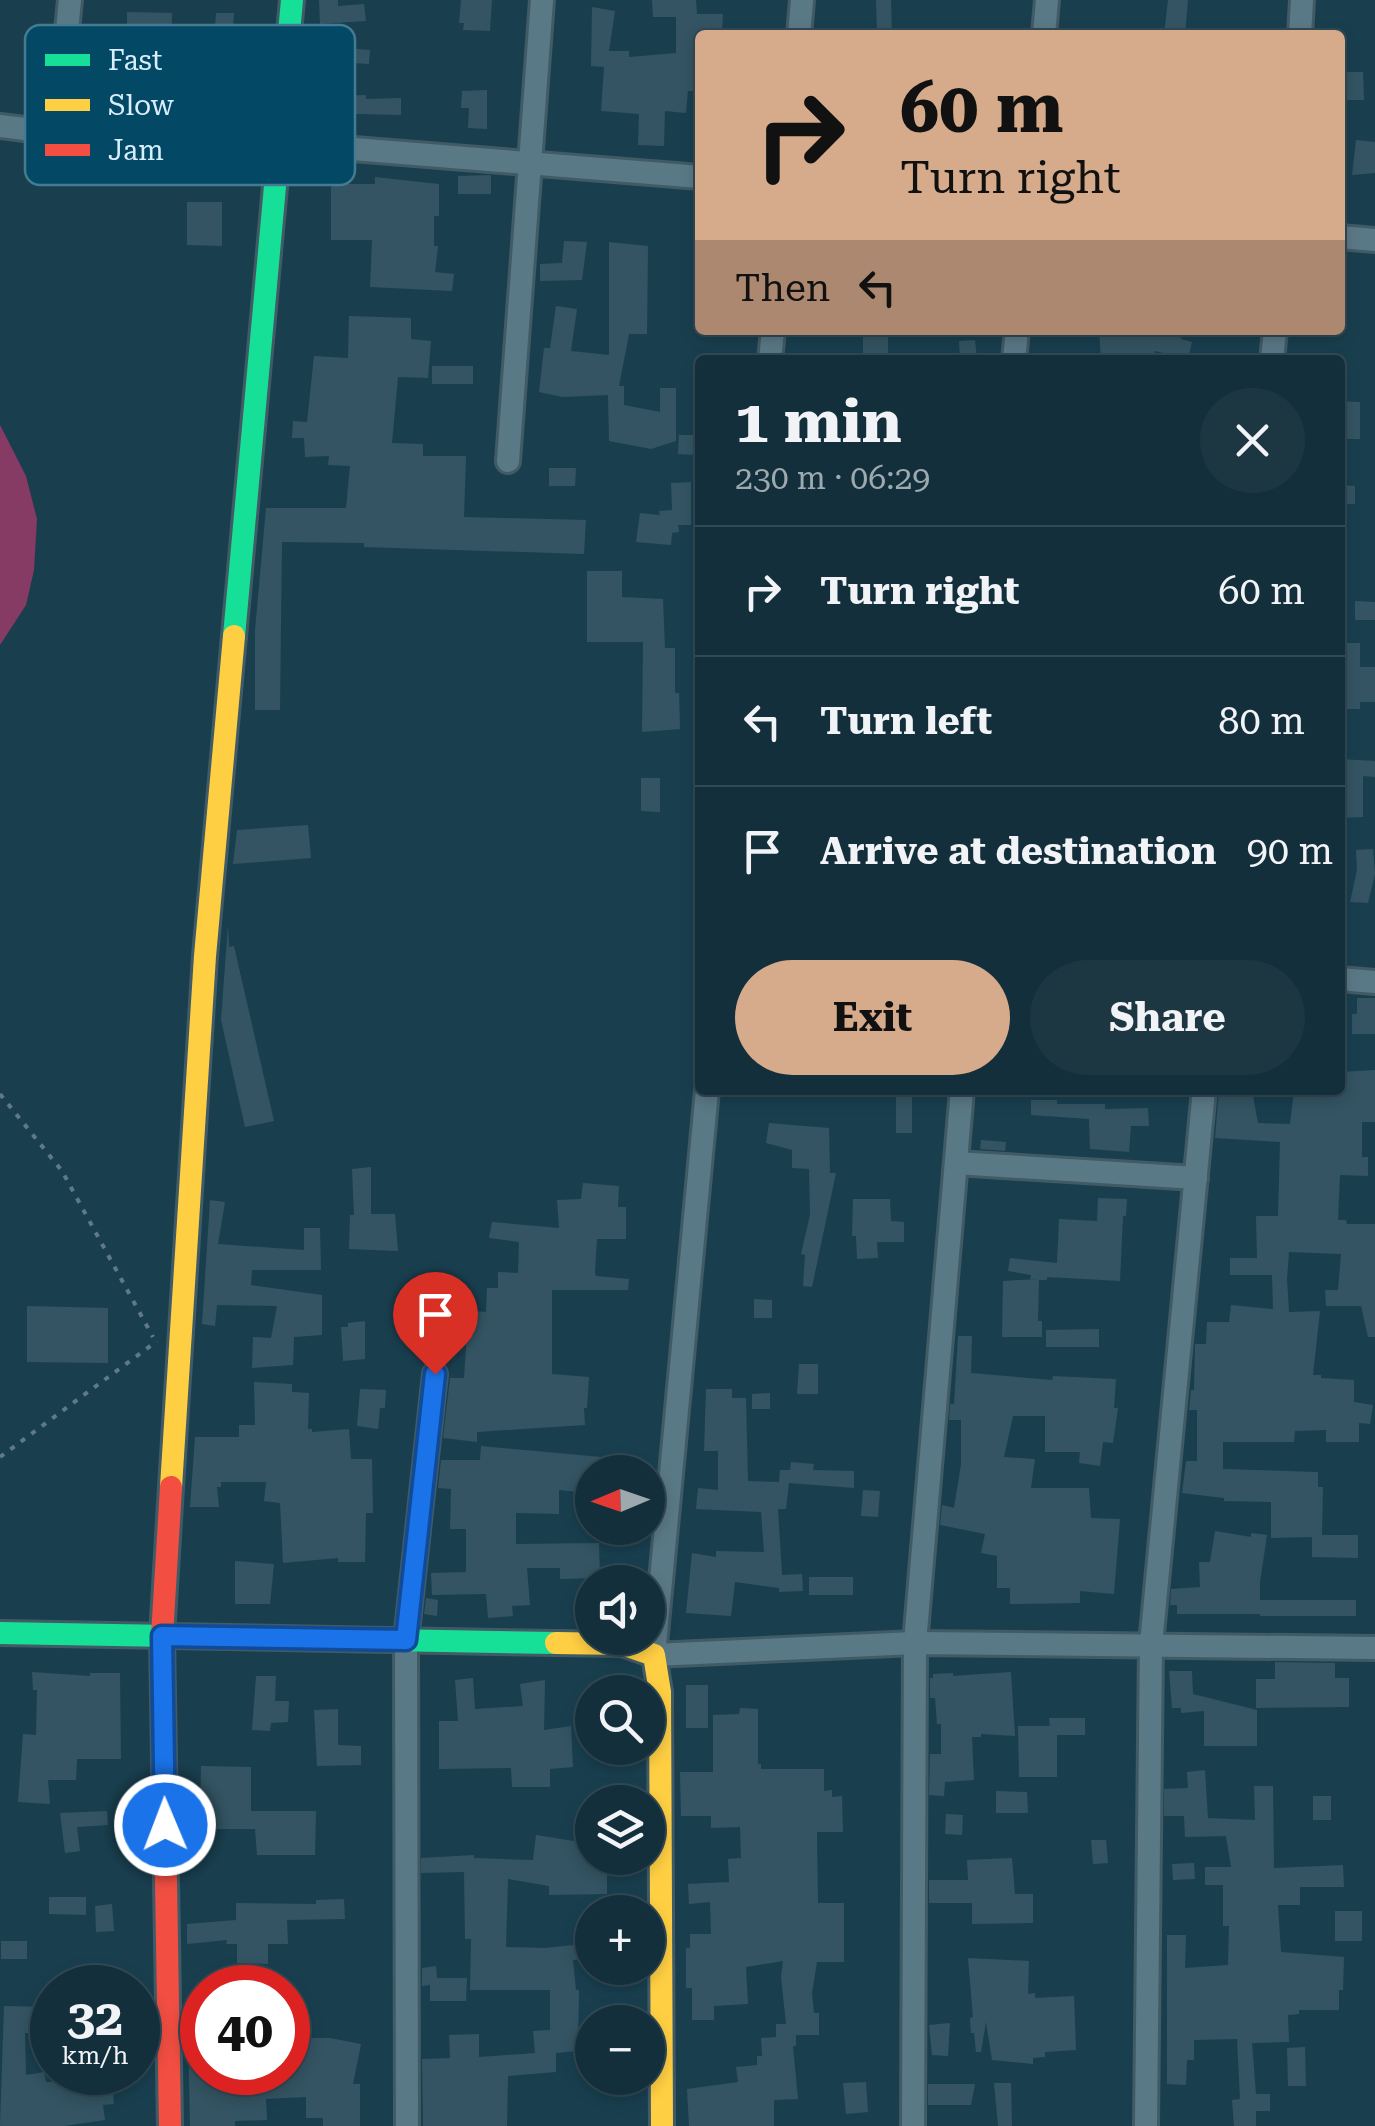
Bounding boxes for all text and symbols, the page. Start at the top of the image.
legend [25,25,355,185]
text: Fast [108,44,162,77]
text: 60 m [900,67,1064,149]
icon: right [735,70,865,200]
text: Slow [108,89,175,122]
text: Jam [108,134,164,167]
text: Turn right [900,151,1121,204]
icon: left [850,260,905,315]
text: Then [735,266,830,310]
text: 1 min [735,386,902,457]
button: close [1200,388,1305,493]
text: 230 m · 06:29 [735,459,930,497]
icon: right [735,564,790,619]
text: Turn right [820,569,1019,613]
text: 60 m [1218,569,1305,613]
icon: left [735,694,790,749]
text: Turn left [820,699,992,743]
text: 80 m [1218,699,1305,743]
icon: arrive [735,824,790,879]
text: Arrive at destination [820,829,1216,873]
text: 90 m [1246,829,1333,873]
button: Exit [735,960,1010,1075]
button: Share [1030,960,1305,1075]
pin [393,1272,478,1375]
icon: arrive [408,1287,463,1342]
north arrow [575,1455,665,1545]
map controls [575,1455,665,2095]
button: sound [575,1565,665,1655]
button: search [575,1675,665,1765]
position arrow [113,1773,217,1877]
button: layers [575,1785,665,1875]
button: + [575,1895,665,1985]
speed limit sign: 40 [180,1965,310,2095]
text: 32 [67,1989,123,2047]
button: − [575,2005,665,2095]
text: km/h [62,2041,128,2070]

